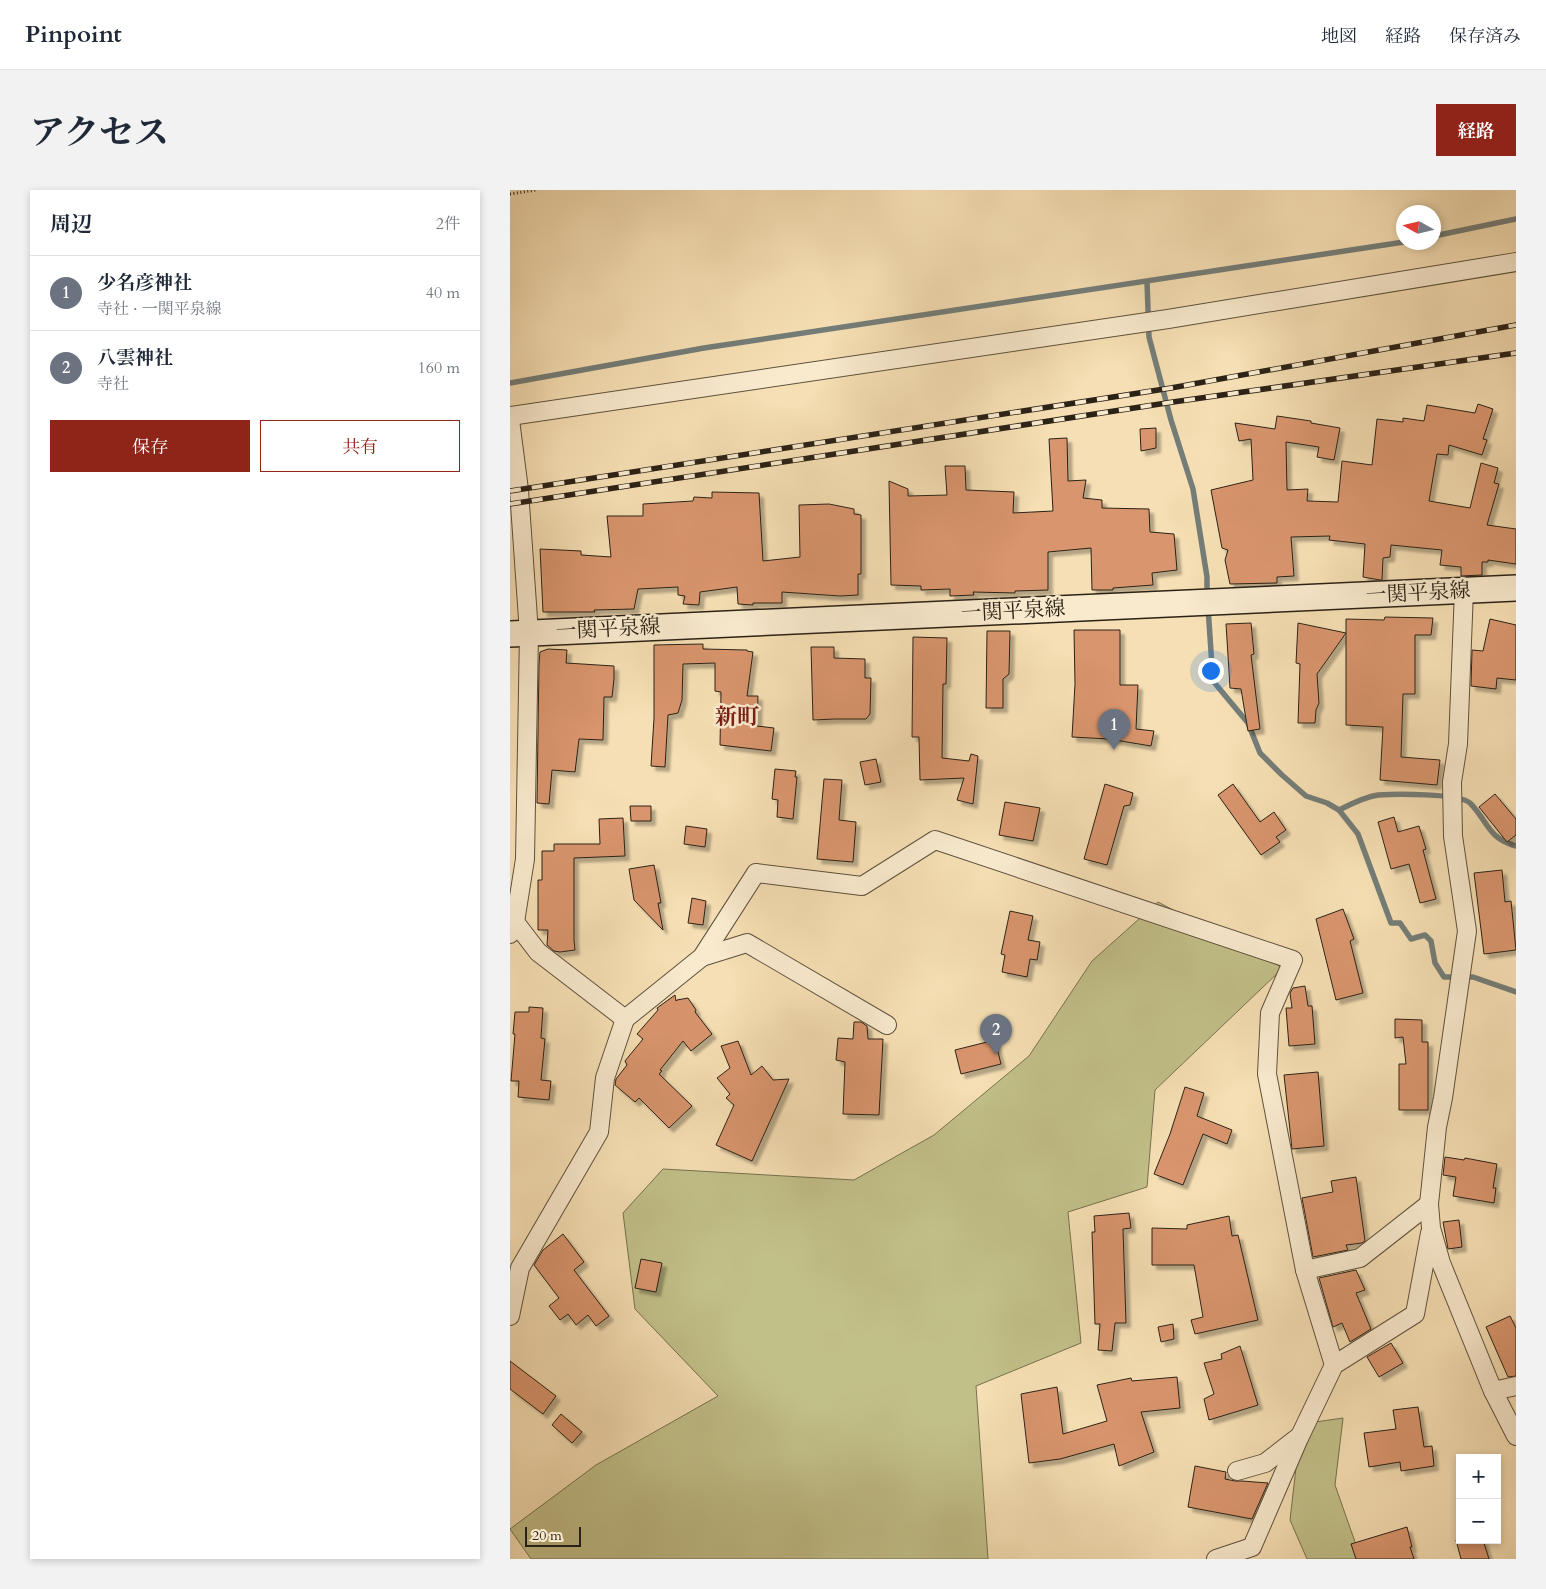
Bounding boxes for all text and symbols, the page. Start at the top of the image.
text: Pinpoint [25,18,122,51]
text: 地図 [1321,24,1357,49]
text: 経路 [1385,24,1421,49]
text: 保存済み [1449,24,1521,49]
button: 経路 [1436,104,1516,156]
text: アクセス [30,109,169,157]
north arrow [1396,205,1441,250]
text: 周辺 [50,210,92,239]
text: 2件 [436,213,460,235]
text: 少名彦神社 [97,270,192,296]
text: 1 [62,282,70,304]
text: 40 m [426,282,460,304]
text: 寺社 · 一関平泉線 [97,298,222,320]
text: 八雲神社 [97,345,173,371]
text: 2 [62,357,70,379]
text: 160 m [418,357,460,379]
text: 寺社 [97,373,129,395]
button: 保存 [50,420,250,472]
button: 共有 [260,420,460,472]
street label: 一関平泉線 [1365,576,1471,610]
street label: 一関平泉線 [960,594,1066,628]
street label: 一関平泉線 [555,612,661,646]
your location [1198,658,1224,684]
district label: 新町 [715,702,759,732]
pin: 1 [1098,709,1130,750]
pin: 2 [980,1014,1012,1055]
map controls [1456,1454,1501,1544]
button: + [1456,1454,1501,1499]
button: − [1456,1499,1501,1544]
scale bar [525,1524,581,1547]
text: 20 m [532,1526,562,1545]

